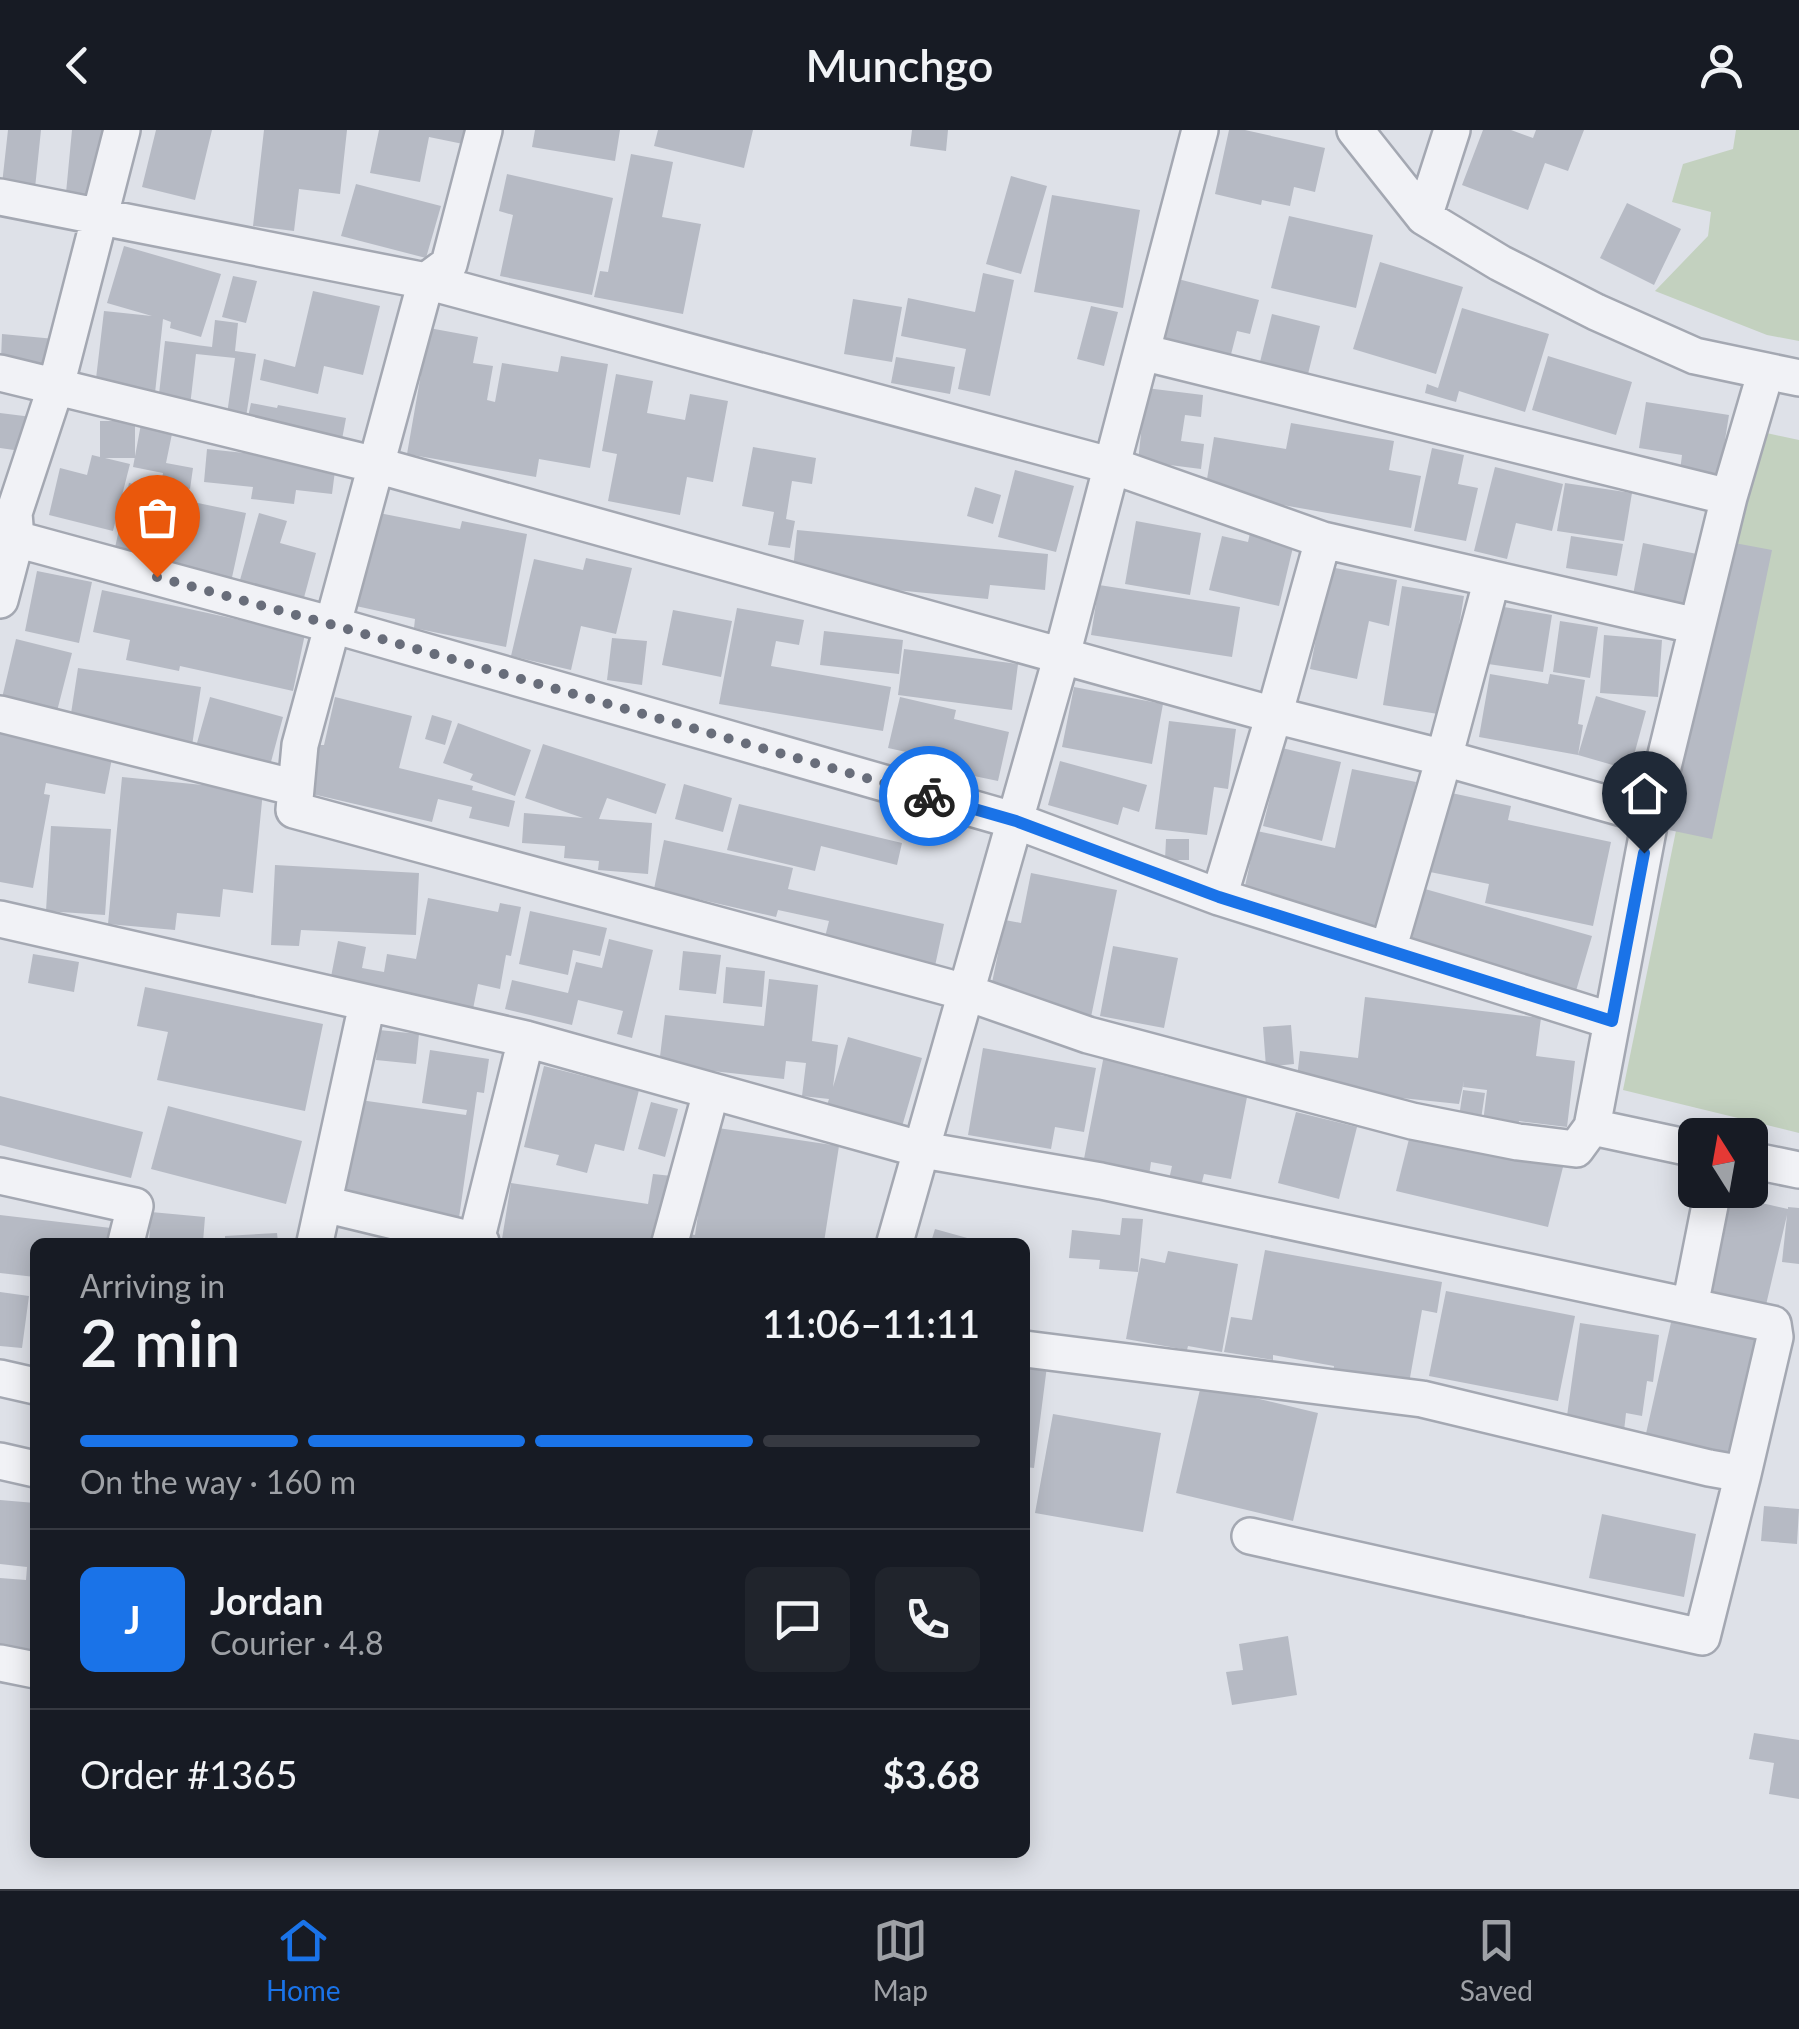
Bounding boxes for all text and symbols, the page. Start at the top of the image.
icon: back [50,38,105,93]
text: Munchgo [806,38,994,92]
icon: person [1694,38,1749,93]
pin [115,475,200,578]
icon: bag [130,490,185,545]
courier [879,746,979,846]
pin [1602,751,1687,854]
icon: home [1617,766,1672,821]
icon: bike [902,769,957,824]
north arrow [1678,1118,1768,1208]
map controls [1678,1118,1768,1208]
text: Arriving in [80,1266,225,1305]
text: 11:06–11:11 [762,1300,980,1346]
text: 2 min [80,1303,240,1381]
text: On the way · 160 m [80,1462,356,1501]
button: chat [745,1567,850,1672]
button: phone [875,1567,980,1672]
text: Jordan [210,1577,323,1623]
text: J [124,1596,141,1642]
text: Courier · 4.8 [210,1623,384,1662]
text: Order #1365 [80,1751,297,1797]
text: $3.68 [883,1751,980,1797]
tab: Home [266,1913,341,2007]
tab: Map [873,1913,928,2007]
tab: Saved [1460,1913,1533,2007]

